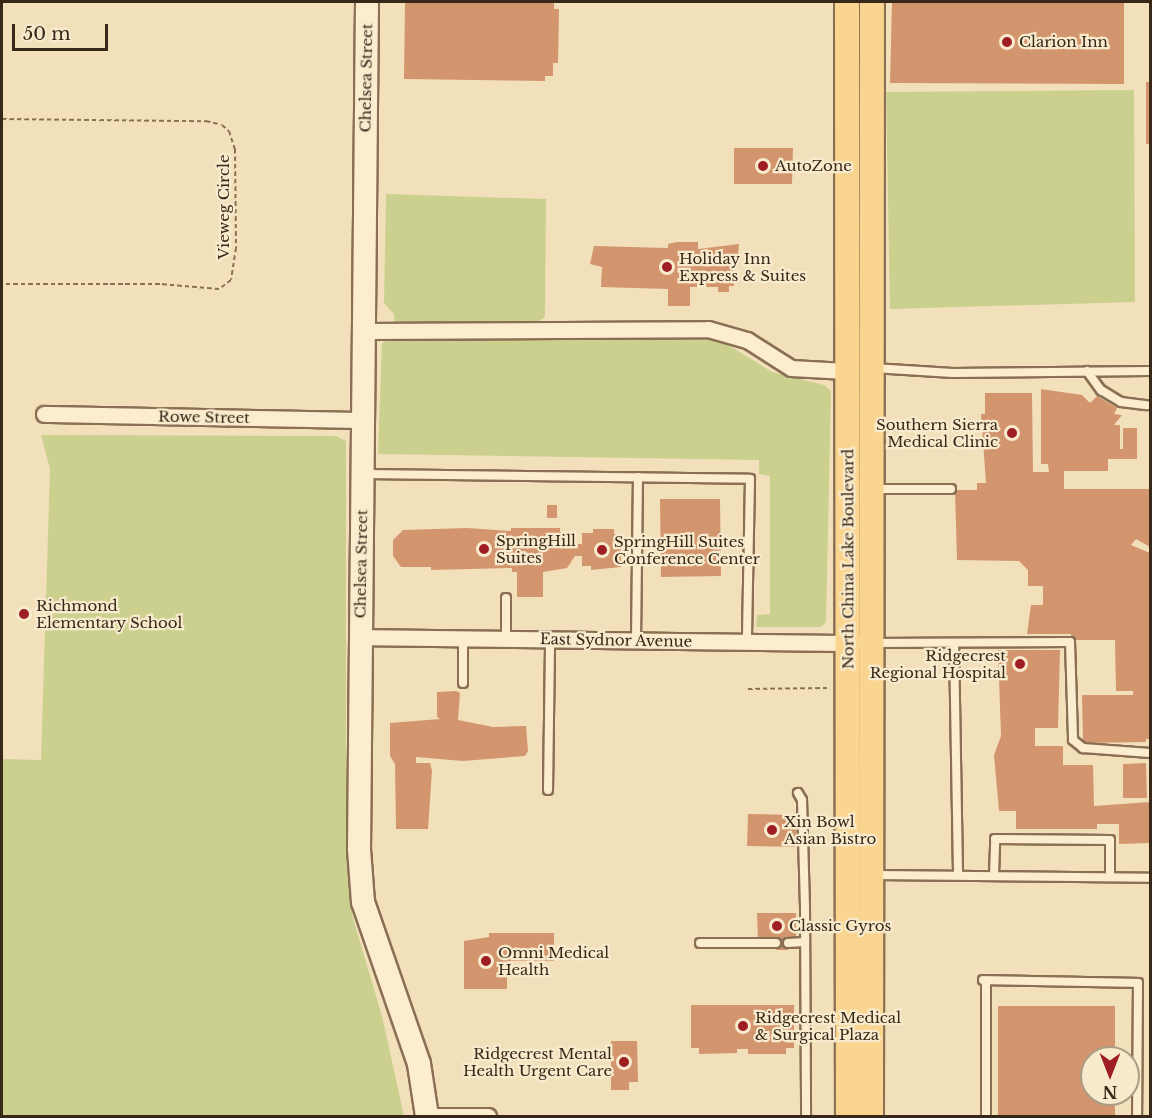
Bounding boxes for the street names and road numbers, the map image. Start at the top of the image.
street label: Chelsea Street [356,23,376,133]
street label: Vieweg Circle [215,154,233,260]
street label: Rowe Street [158,407,250,427]
street label: North China Lake Boulevard [839,449,857,669]
street label: Chelsea Street [351,509,371,619]
street label: East Sydnor Avenue [539,630,693,650]

